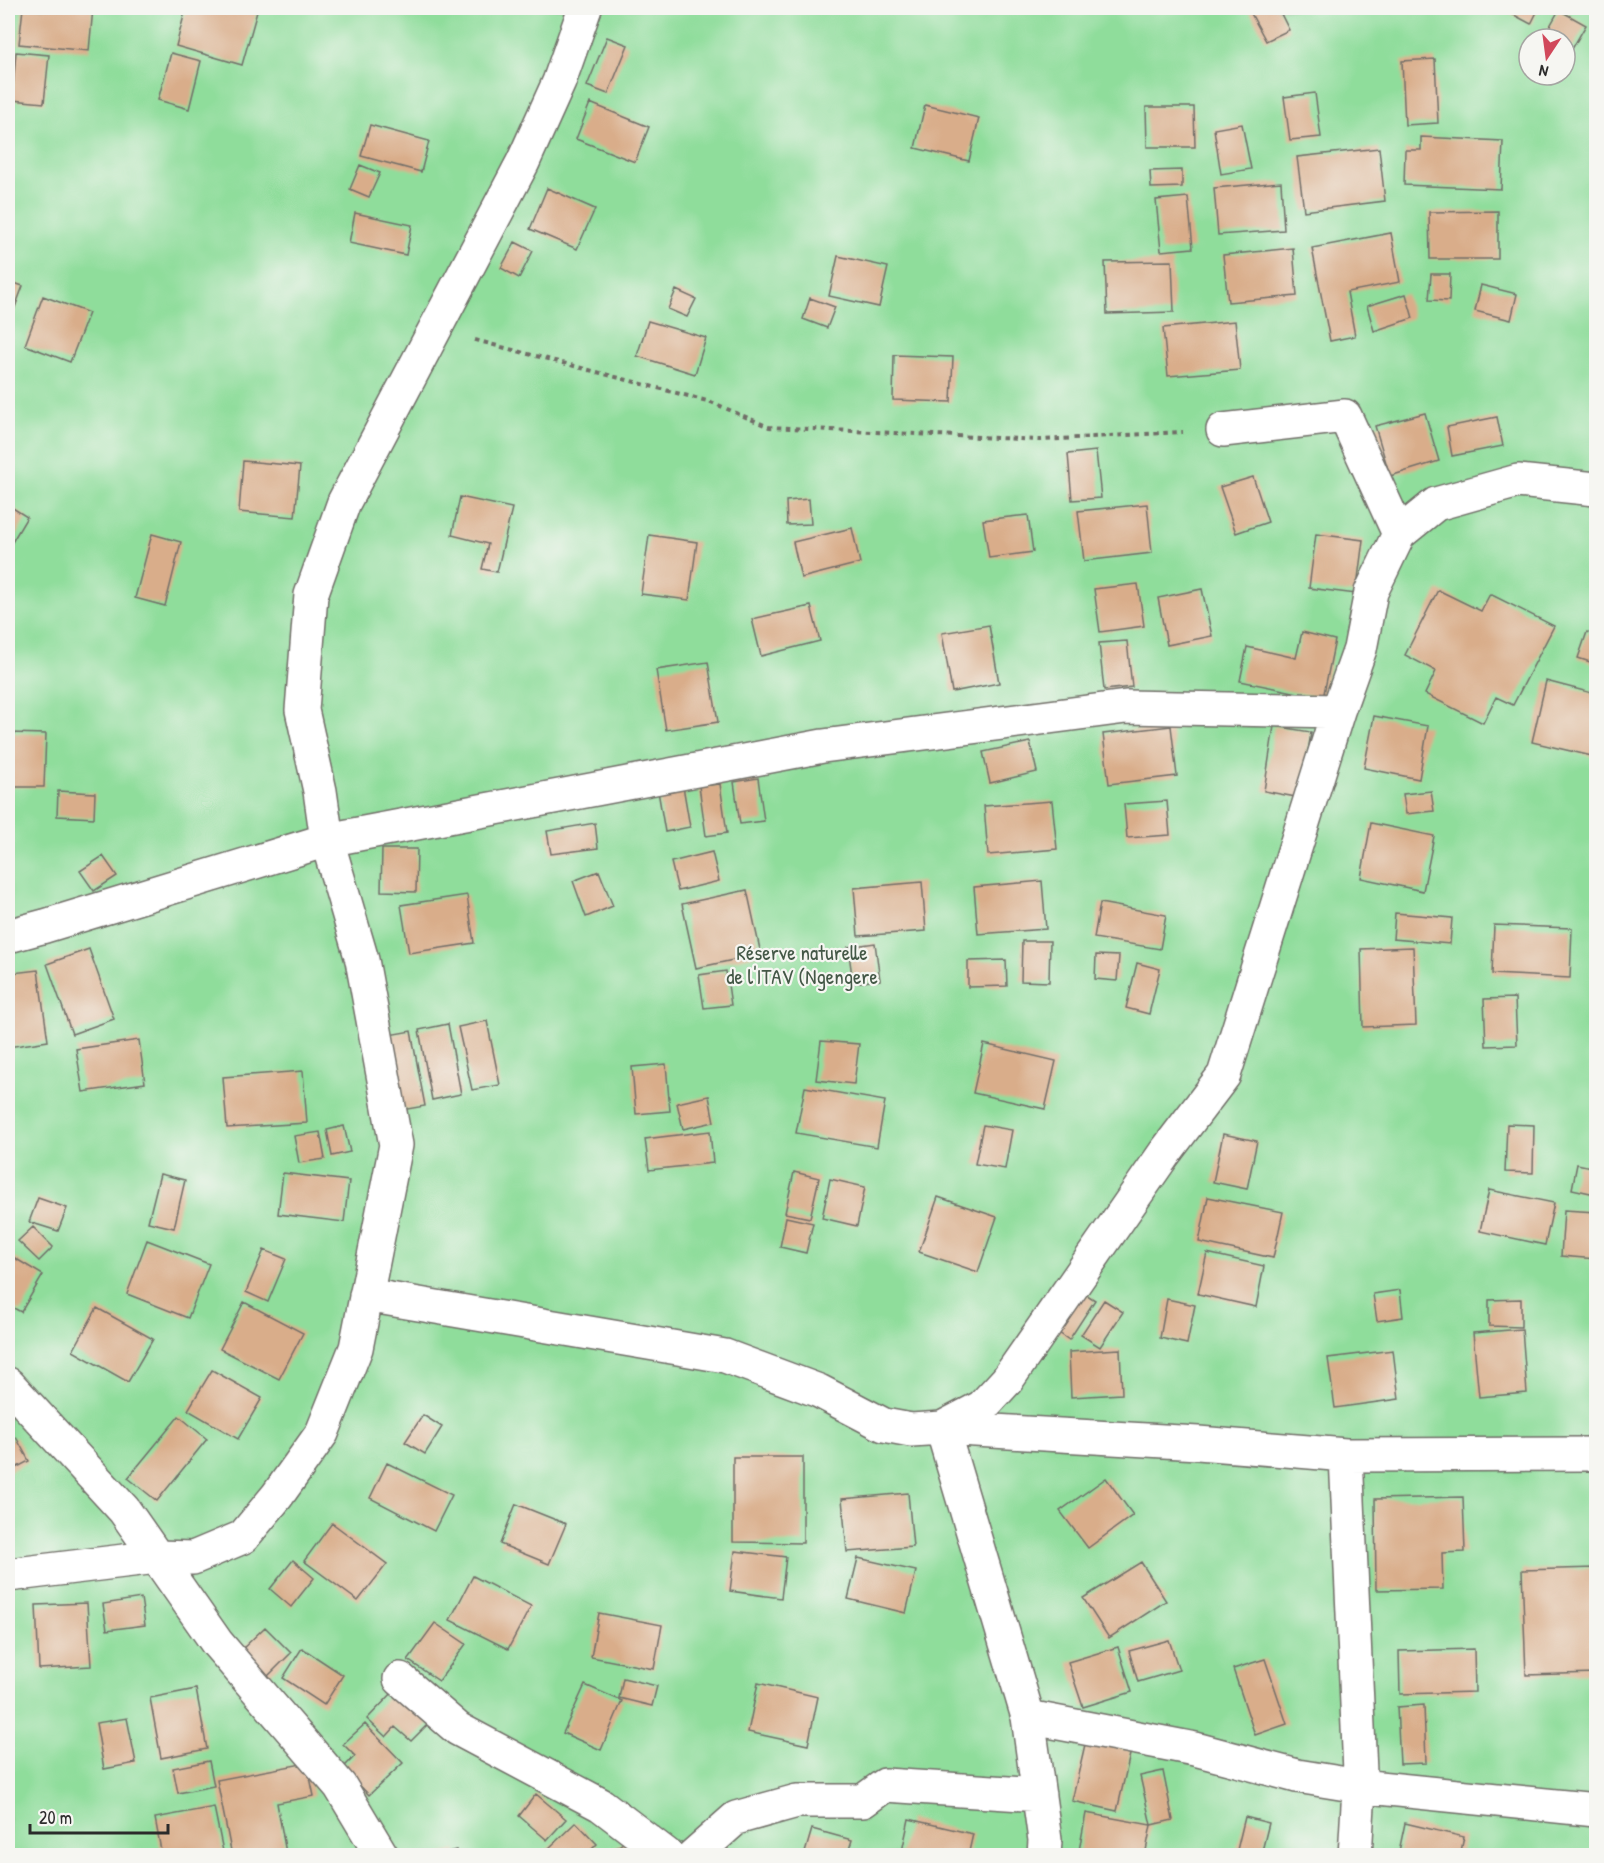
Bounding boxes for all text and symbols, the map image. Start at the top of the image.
north arrow [1517,27,1577,87]
text: N [1537,60,1550,83]
park label: Réserve naturelle de l'ITAV (Ngengere [726,938,878,991]
scale bar [30,1797,168,1835]
text: 20 m [39,1805,72,1830]

